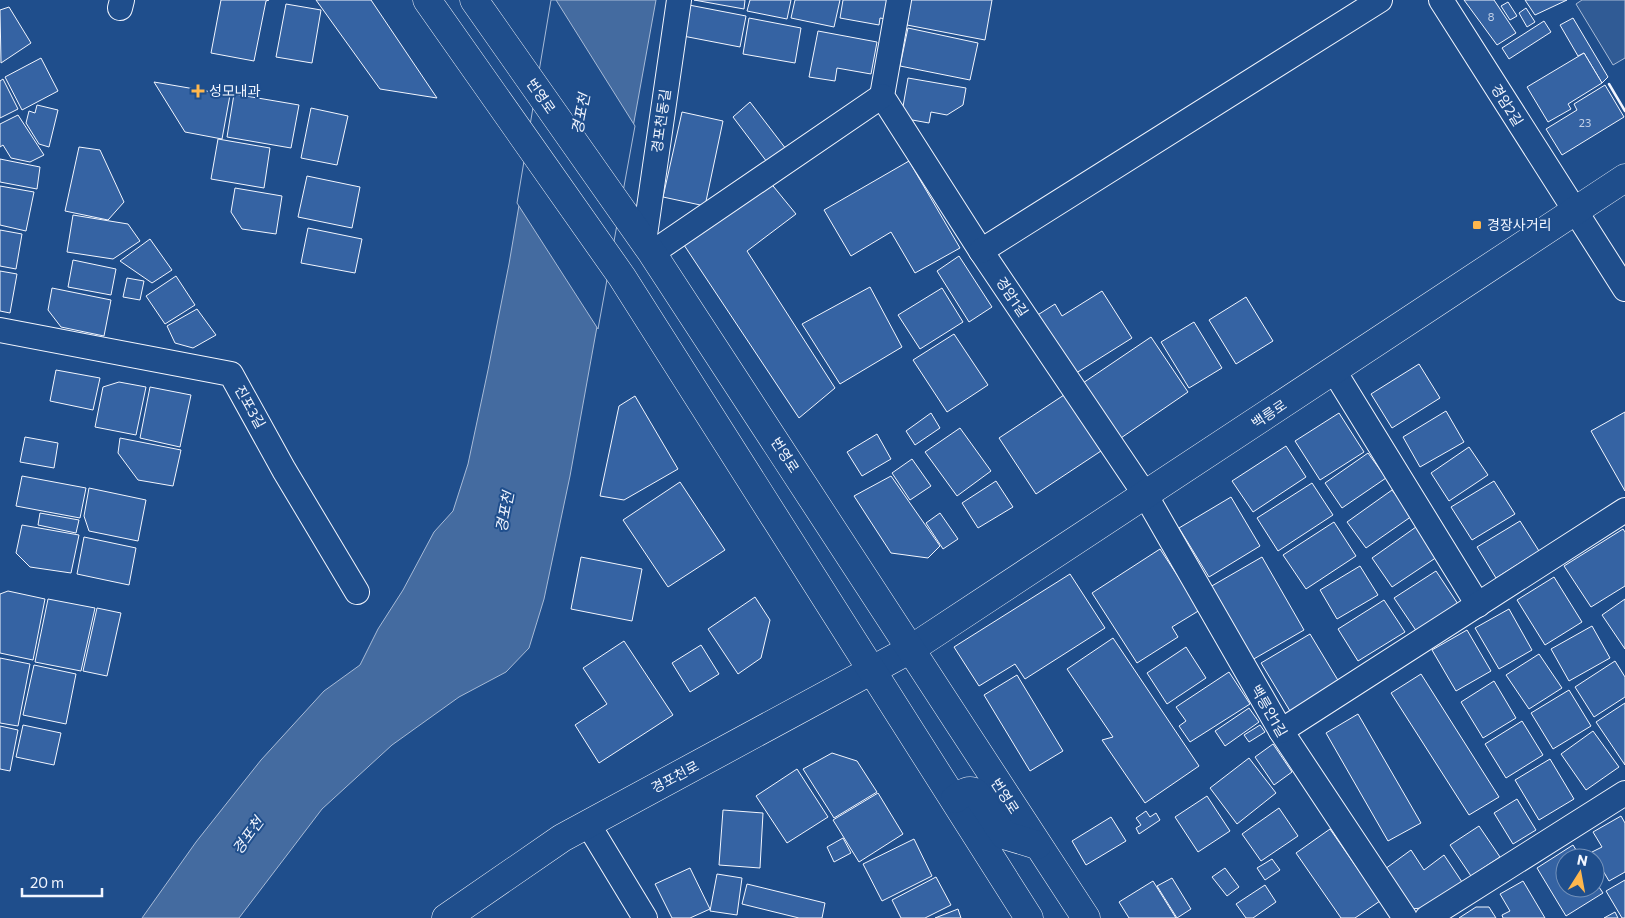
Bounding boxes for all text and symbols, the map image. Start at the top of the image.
house number: 8 [1488,10,1495,23]
street label: 번영로 [523,75,560,117]
street label: 경암2길 [1488,81,1527,129]
place label: 성모내과 [209,82,261,99]
marker: 성모내과 [191,84,205,98]
street label: 경포천동길 [648,88,673,154]
water label: 경포천 [567,90,593,136]
house number: 23 [1579,116,1591,129]
place label: 경장사거리 [1487,216,1551,233]
marker: 경장사거리 [1471,219,1483,231]
street label: 경암1길 [993,273,1032,320]
street label: 진포3길 [232,382,269,431]
street label: 백릉로 [1248,396,1290,431]
street label: 번영로 [768,434,803,476]
water label: 경포천 [491,488,517,534]
street label: 백릉안1길 [1248,682,1291,740]
street label: 경포천로 [648,757,702,796]
street label: 번영로 [988,775,1023,817]
water label: 경포천 [228,812,268,857]
north arrow [1555,848,1605,898]
text: N [1576,850,1589,869]
scale bar [22,866,102,898]
text: 20 m [30,873,64,891]

